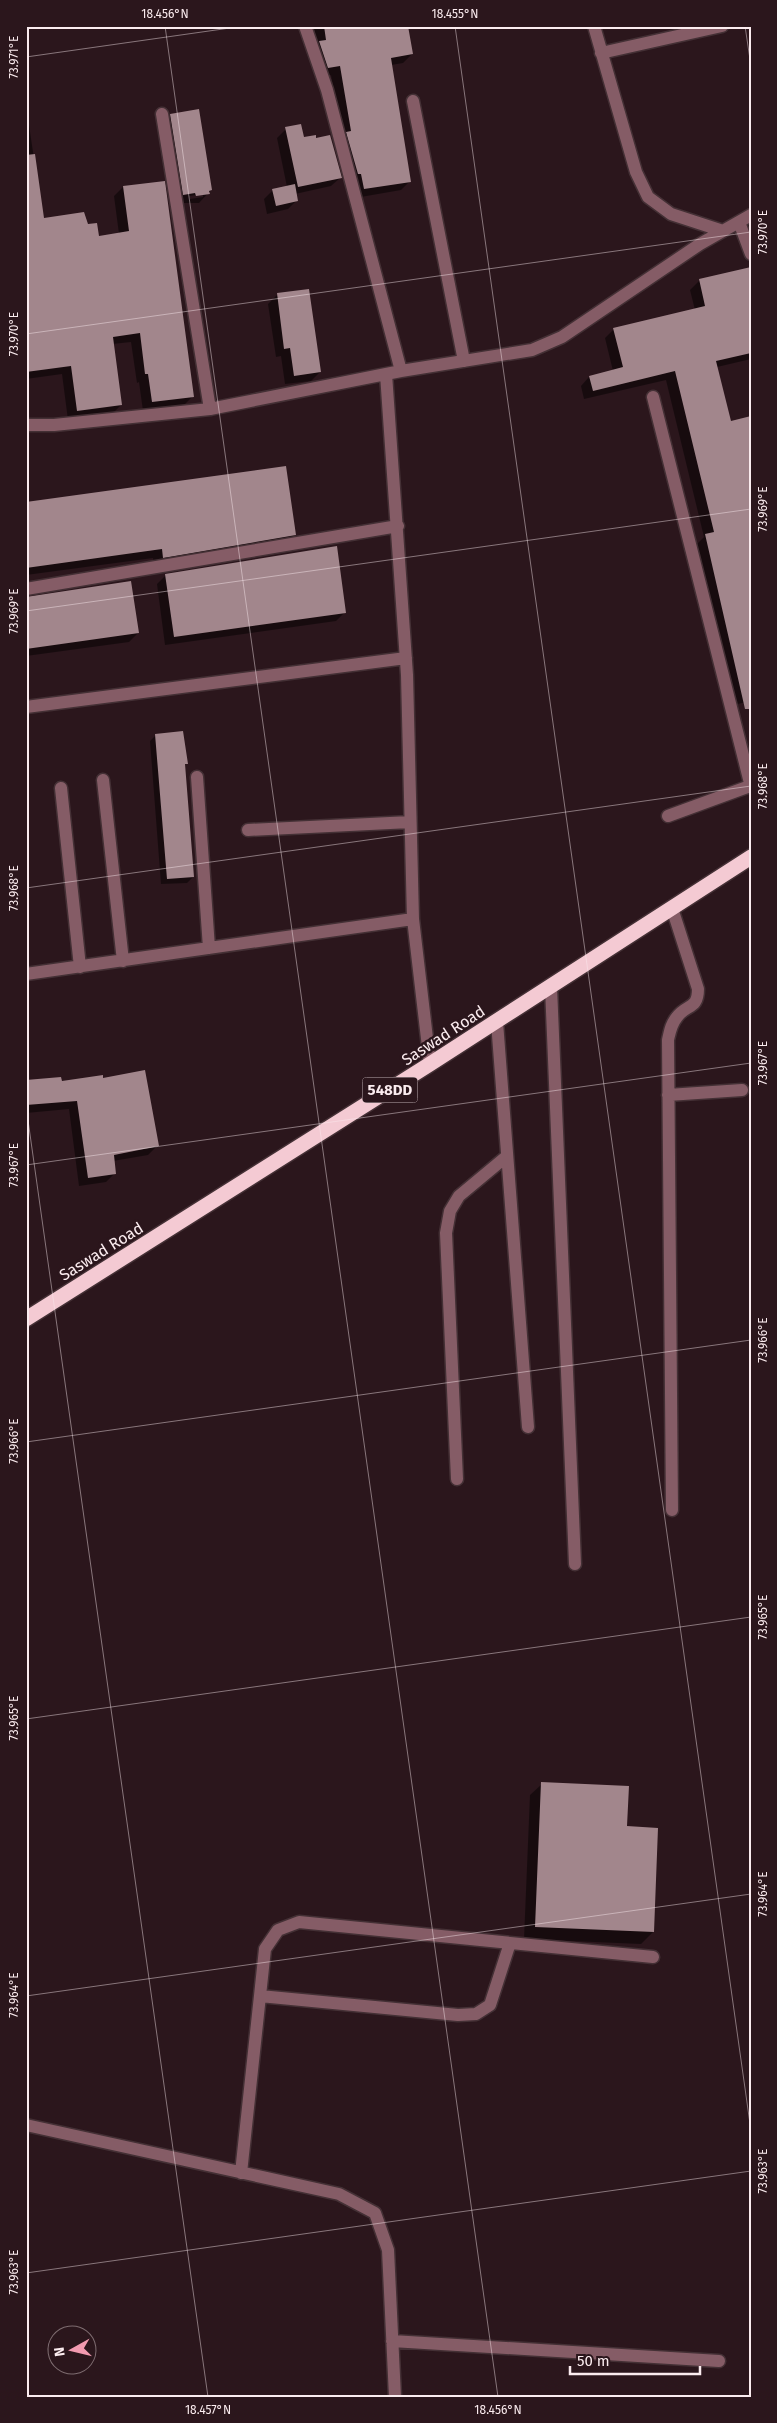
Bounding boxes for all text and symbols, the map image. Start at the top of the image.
text: 18.456°N [141,7,189,21]
text: 18.455°N [432,7,478,21]
text: 73.971°E [7,36,21,78]
text: 73.970°E [756,210,770,254]
text: 73.970°E [7,312,21,356]
text: 73.969°E [756,486,770,532]
text: 73.969°E [7,588,21,634]
text: 73.968°E [756,763,770,809]
text: 73.968°E [7,865,21,911]
street label: Saswad Road [398,1001,488,1069]
text: 73.967°E [756,1041,770,1085]
road number: 548DD [362,1078,418,1102]
text: 73.967°E [7,1143,21,1187]
street label: Saswad Road [56,1218,147,1285]
text: 73.966°E [756,1317,770,1363]
text: 73.966°E [7,1418,21,1464]
text: 73.965°E [756,1594,770,1640]
text: 73.965°E [7,1695,21,1741]
text: 73.964°E [756,1871,770,1917]
text: 73.964°E [7,1972,21,2018]
text: 73.963°E [756,2148,770,2194]
text: 73.963°E [7,2249,21,2295]
north arrow [48,2326,98,2376]
scale bar [570,2343,700,2375]
text: N [51,2346,69,2358]
text: 50 m [577,2352,610,2370]
text: 18.457°N [185,2403,231,2417]
text: 18.456°N [474,2403,522,2417]

